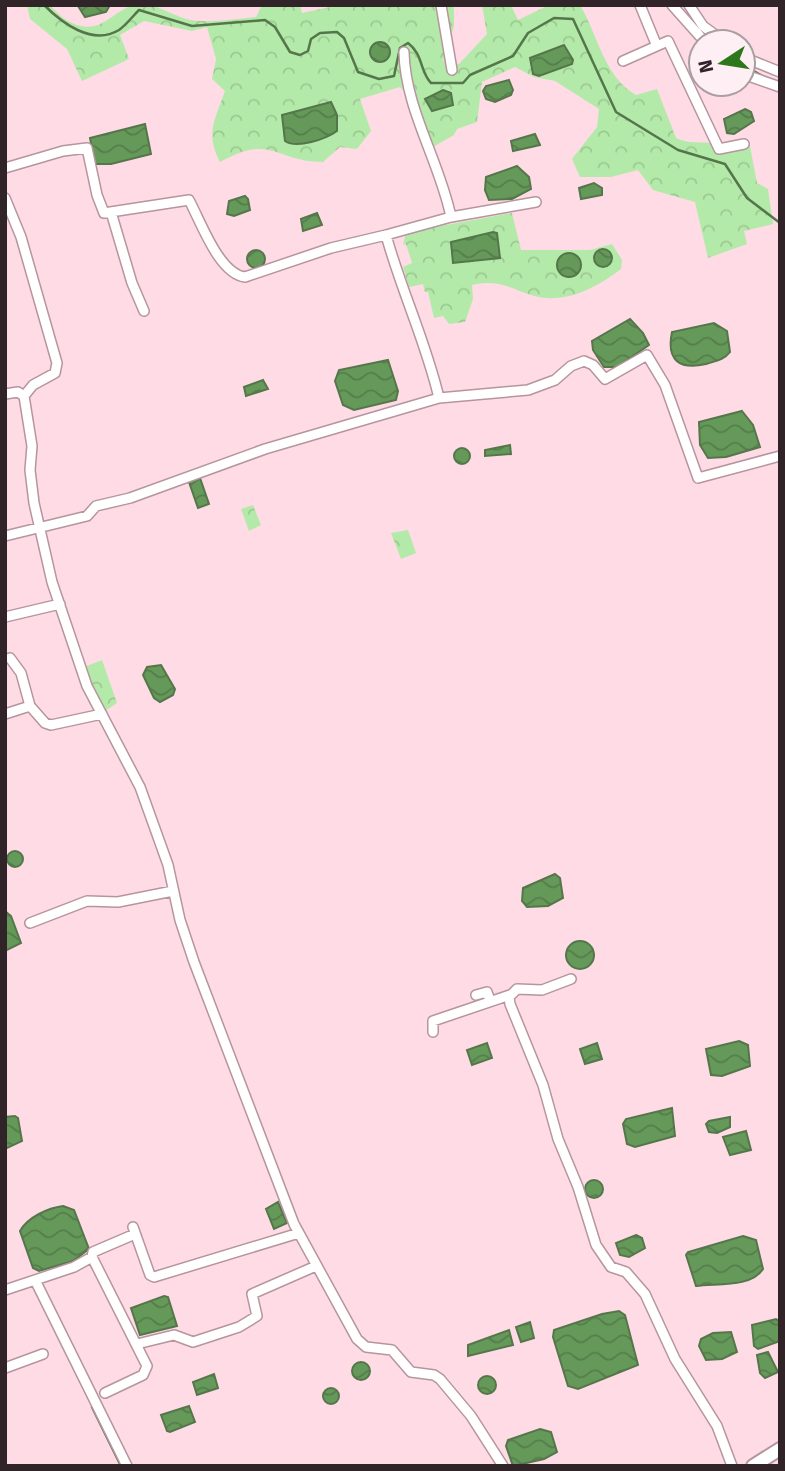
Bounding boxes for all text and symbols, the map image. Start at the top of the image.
north arrow [687,28,757,98]
text: N [693,58,718,75]

